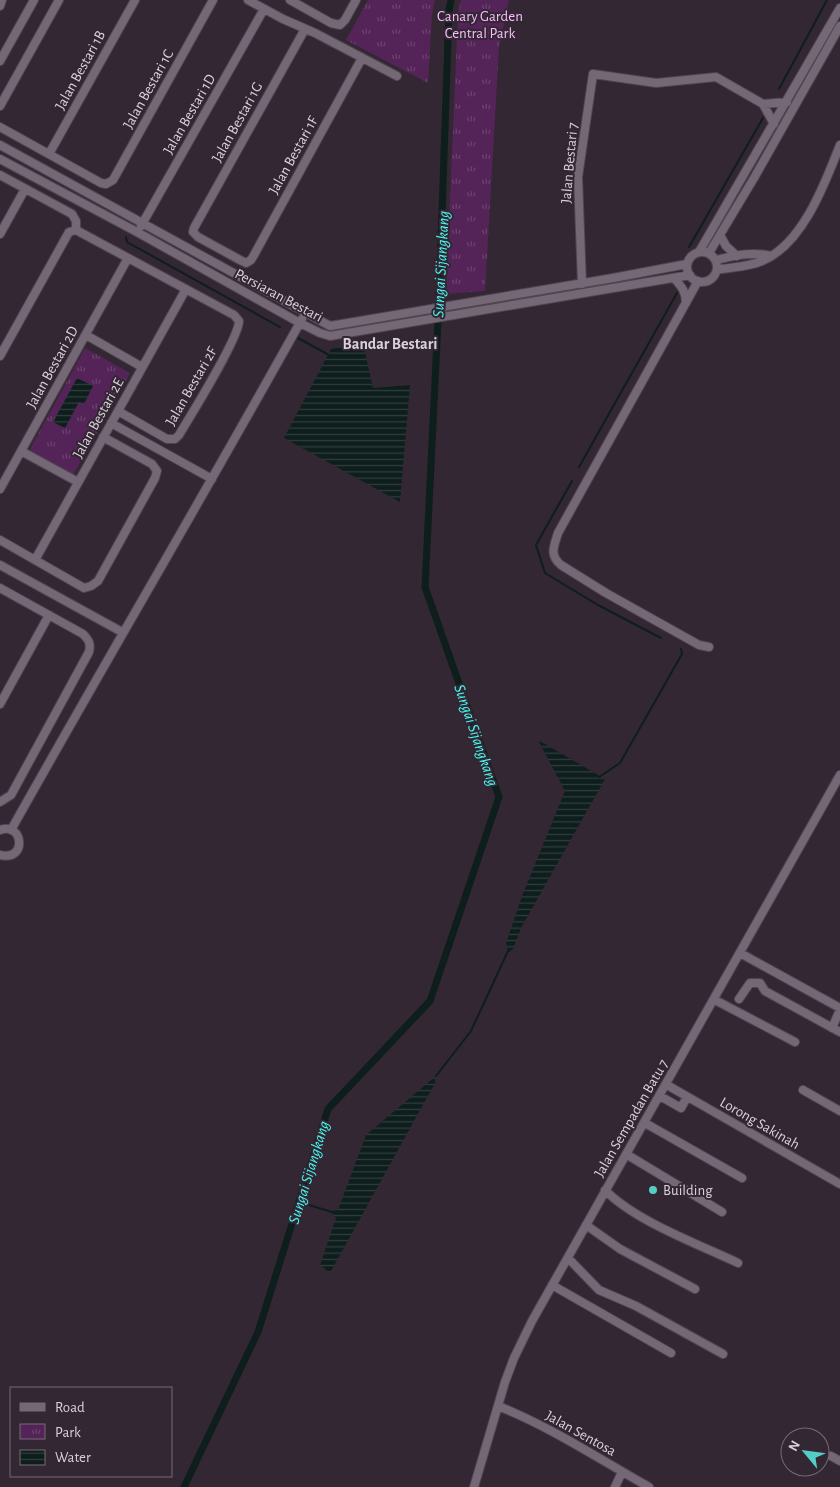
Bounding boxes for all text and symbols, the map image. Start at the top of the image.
park label: Canary Garden Central Park [437,9,523,41]
street label: Jalan Bestari 1B [53,28,108,112]
street label: Jalan Bestari 1C [121,47,176,131]
street label: Jalan Bestari 1D [161,71,219,157]
street label: Jalan Bestari 1G [209,80,266,165]
street label: Jalan Bestari 1F [266,113,321,197]
street label: Jalan Bestari 7 [558,122,581,204]
water label: Sungai Sijangkang [430,210,453,318]
street label: Persiaran Bestari [232,266,325,325]
street label: Jalan Bestari 2D [24,323,81,411]
district label: Bandar Bestari [343,336,437,352]
street label: Jalan Bestari 2F [163,344,220,428]
street label: Jalan Bestari 2E [70,376,127,461]
water label: Sungai Sijangkang [450,682,501,789]
street label: Jalan Sempadan Batu 7 [592,1057,671,1180]
street label: Lorong Sakinah [717,1095,802,1152]
water label: Sungai Sijangkang [286,1119,333,1226]
place label: Building [663,1183,713,1198]
marker: Building [647,1184,659,1196]
legend [10,1387,172,1477]
text: Road [55,1400,85,1415]
street label: Jalan Sentosa [543,1408,618,1459]
text: Park [55,1425,81,1440]
north arrow [780,1427,830,1477]
text: N [786,1439,803,1454]
text: Water [55,1450,91,1465]

